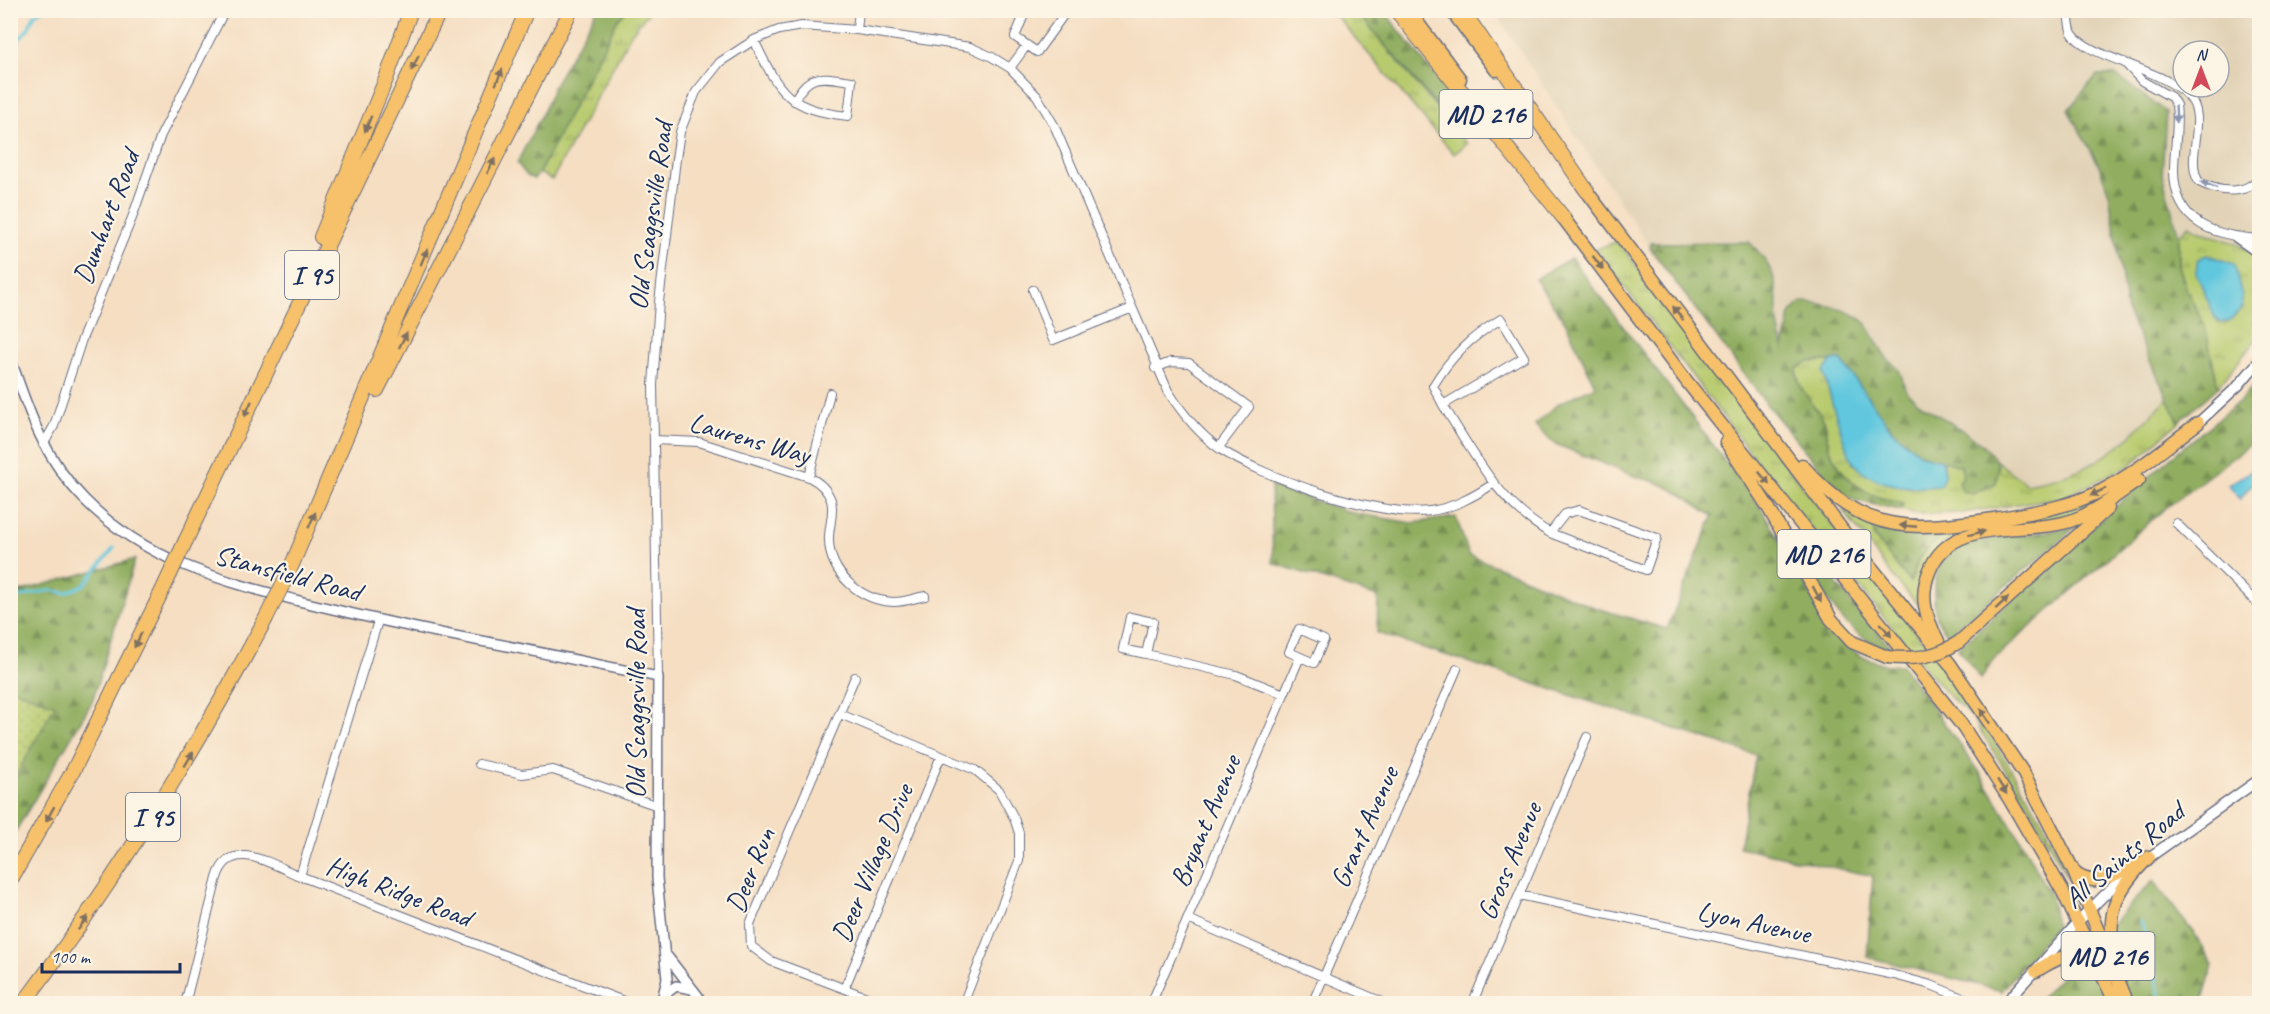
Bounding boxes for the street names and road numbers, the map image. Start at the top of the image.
road number: MD 216 [1440,90,1532,138]
street label: Old Scaggsville Road [619,116,681,312]
street label: Dumhart Road [65,142,149,289]
road number: I 95 [285,251,339,299]
street label: Laurens Way [686,404,817,473]
road number: MD 216 [1778,530,1870,578]
street label: Stansfield Road [211,537,369,610]
street label: Old Scaggsville Road [618,605,653,799]
street label: Bryant Avenue [1162,748,1249,892]
street label: Grant Avenue [1322,759,1407,893]
street label: Deer Village Drive [823,777,922,947]
street label: All Saints Road [2056,792,2195,916]
road number: I 95 [126,793,180,841]
street label: Gross Avenue [1469,795,1550,925]
street label: Deer Run [717,822,783,918]
street label: High Ridge Road [322,847,480,936]
street label: Lyon Avenue [1694,893,1816,951]
road number: MD 216 [2062,932,2154,980]

